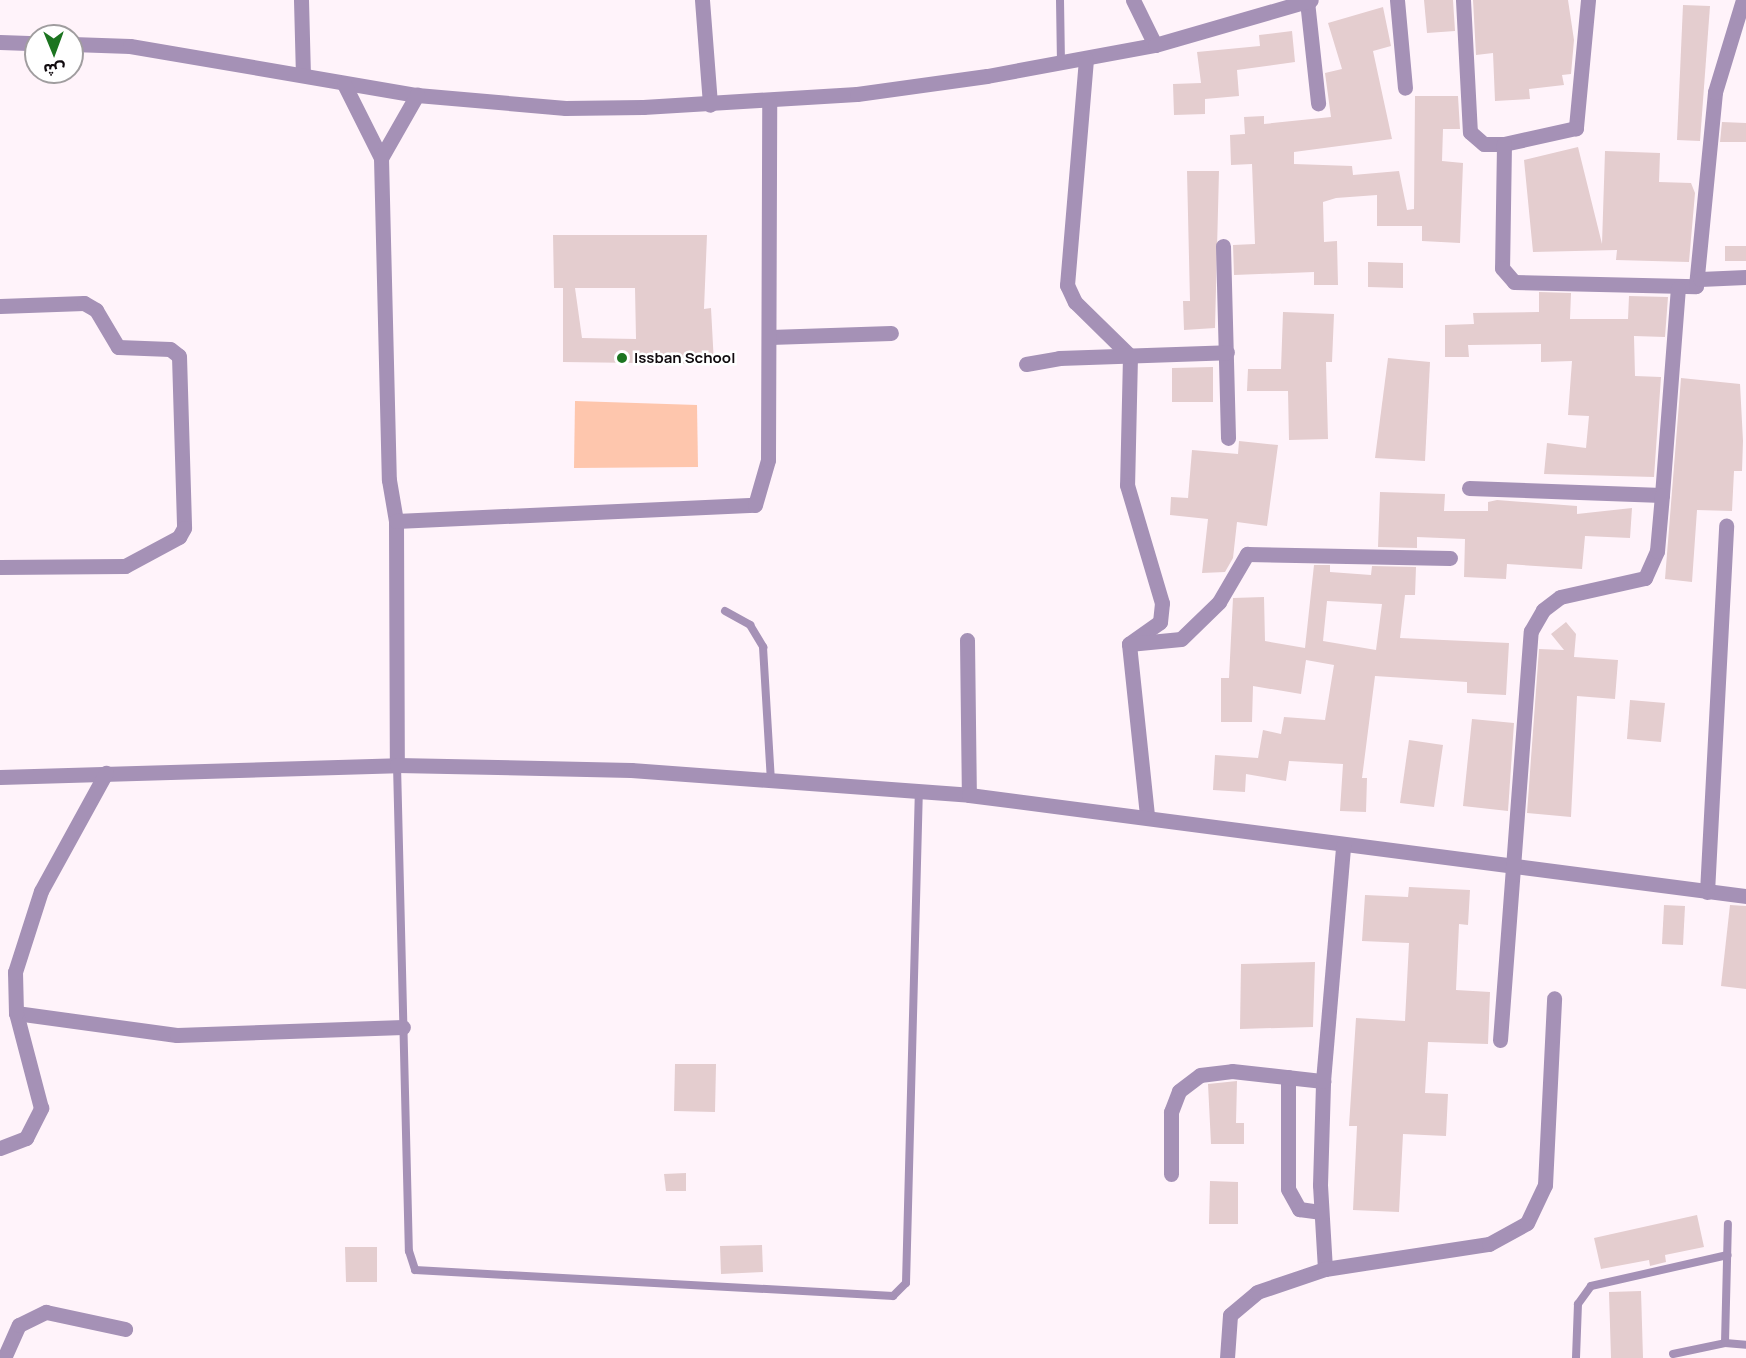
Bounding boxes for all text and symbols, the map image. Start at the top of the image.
north arrow [24,24,84,84]
text: ش [43,59,65,81]
place label: Issban School [634,349,735,367]
marker: Issban School [615,351,629,365]

